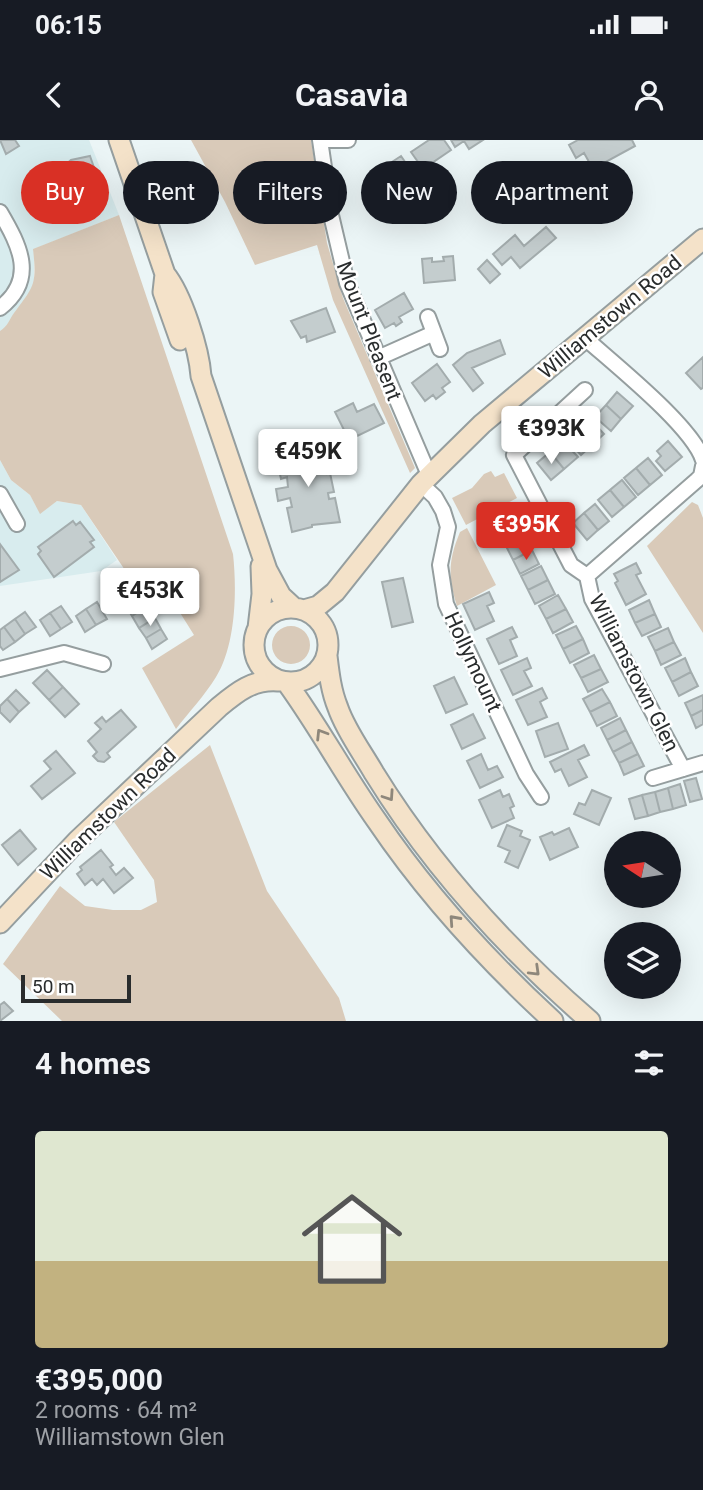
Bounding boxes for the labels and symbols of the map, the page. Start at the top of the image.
street label: Williamstown Road [534,250,686,384]
street label: Mount Pleasent [331,258,407,404]
pin: €393K [502,406,600,466]
pin: €459K [259,430,357,489]
pin: €395K [477,502,575,562]
pin: €453K [101,568,199,628]
street label: Williamstown Glen [584,590,684,756]
street label: Hollymount [439,608,507,716]
one-way arrow [316,728,329,741]
street label: Williamstown Road [35,743,181,885]
one-way arrow [381,788,394,801]
north arrow [604,831,681,908]
one-way arrow [450,915,462,928]
one-way arrow [527,962,540,975]
scale bar [21,972,131,1004]

